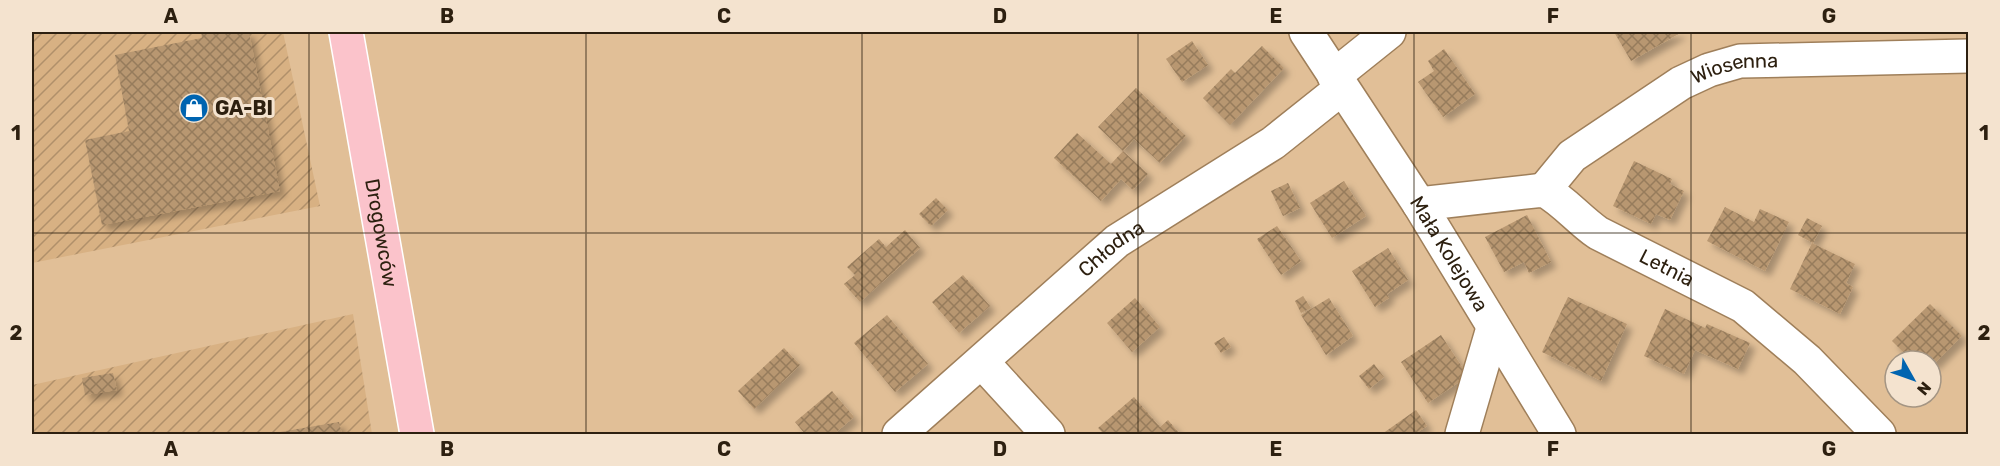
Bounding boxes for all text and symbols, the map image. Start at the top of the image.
text: A [164,4,179,28]
text: B [440,4,454,28]
text: C [717,4,731,28]
text: D [993,4,1007,28]
text: E [1270,4,1282,28]
text: F [1547,4,1559,28]
text: G [1822,4,1836,28]
street label: Wiosenna [1687,48,1778,89]
shop icon: GA-BI [178,92,210,124]
place label: GA-BI [215,96,273,120]
text: 1 [11,121,21,145]
text: 1 [1979,121,1989,145]
street label: Drogowców [360,177,403,289]
street label: Mała Kolejowa [1405,192,1493,316]
street label: Chłodna [1073,215,1148,282]
street label: Letnia [1636,244,1698,291]
text: 2 [10,321,23,345]
text: 2 [1978,321,1991,345]
north arrow [1883,349,1943,409]
text: N [1913,378,1935,399]
text: A [164,437,179,461]
text: B [440,437,454,461]
text: C [717,437,731,461]
text: D [993,437,1007,461]
text: E [1270,437,1282,461]
text: F [1547,437,1559,461]
text: G [1822,437,1836,461]

